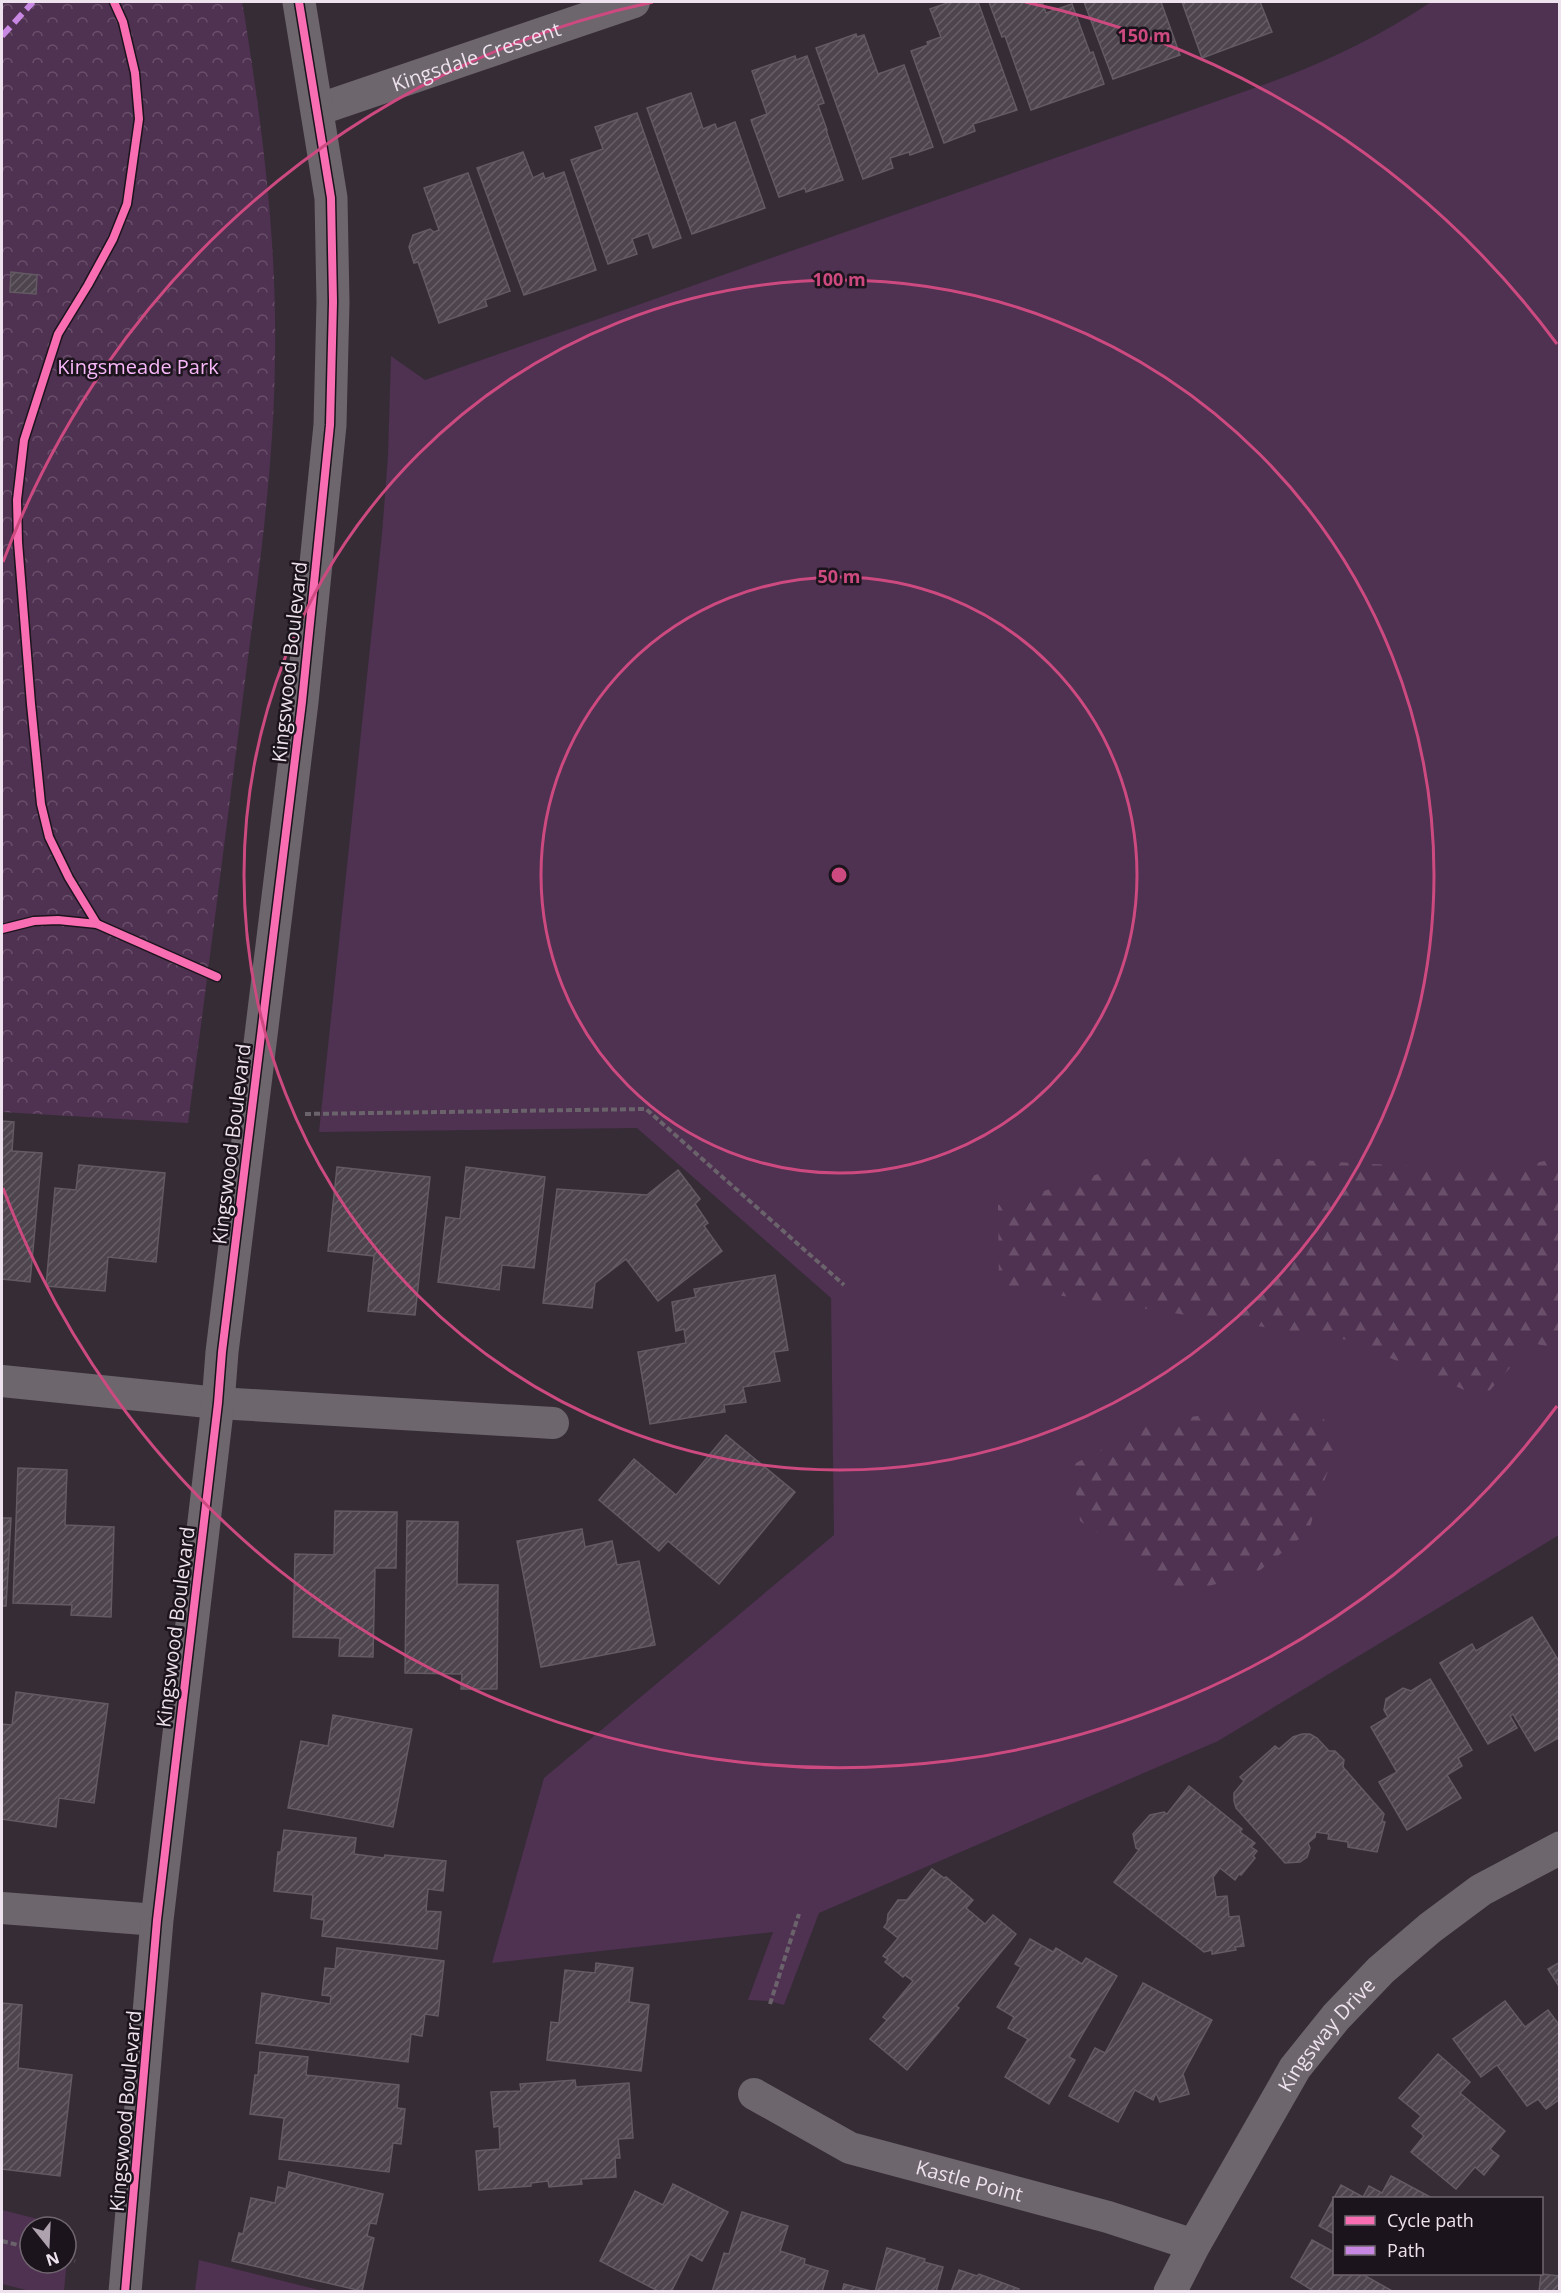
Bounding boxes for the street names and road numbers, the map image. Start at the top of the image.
street label: Kingsdale Crescent [388,15,564,97]
street label: Kingswood Boulevard [265,560,313,764]
street label: Kingswood Boulevard [205,1042,257,1246]
street label: Kingswood Boulevard [149,1525,201,1729]
street label: Kingsway Drive [1271,1971,1381,2096]
street label: Kingswood Boulevard [103,2009,147,2213]
street label: Kastle Point [913,2153,1026,2207]

